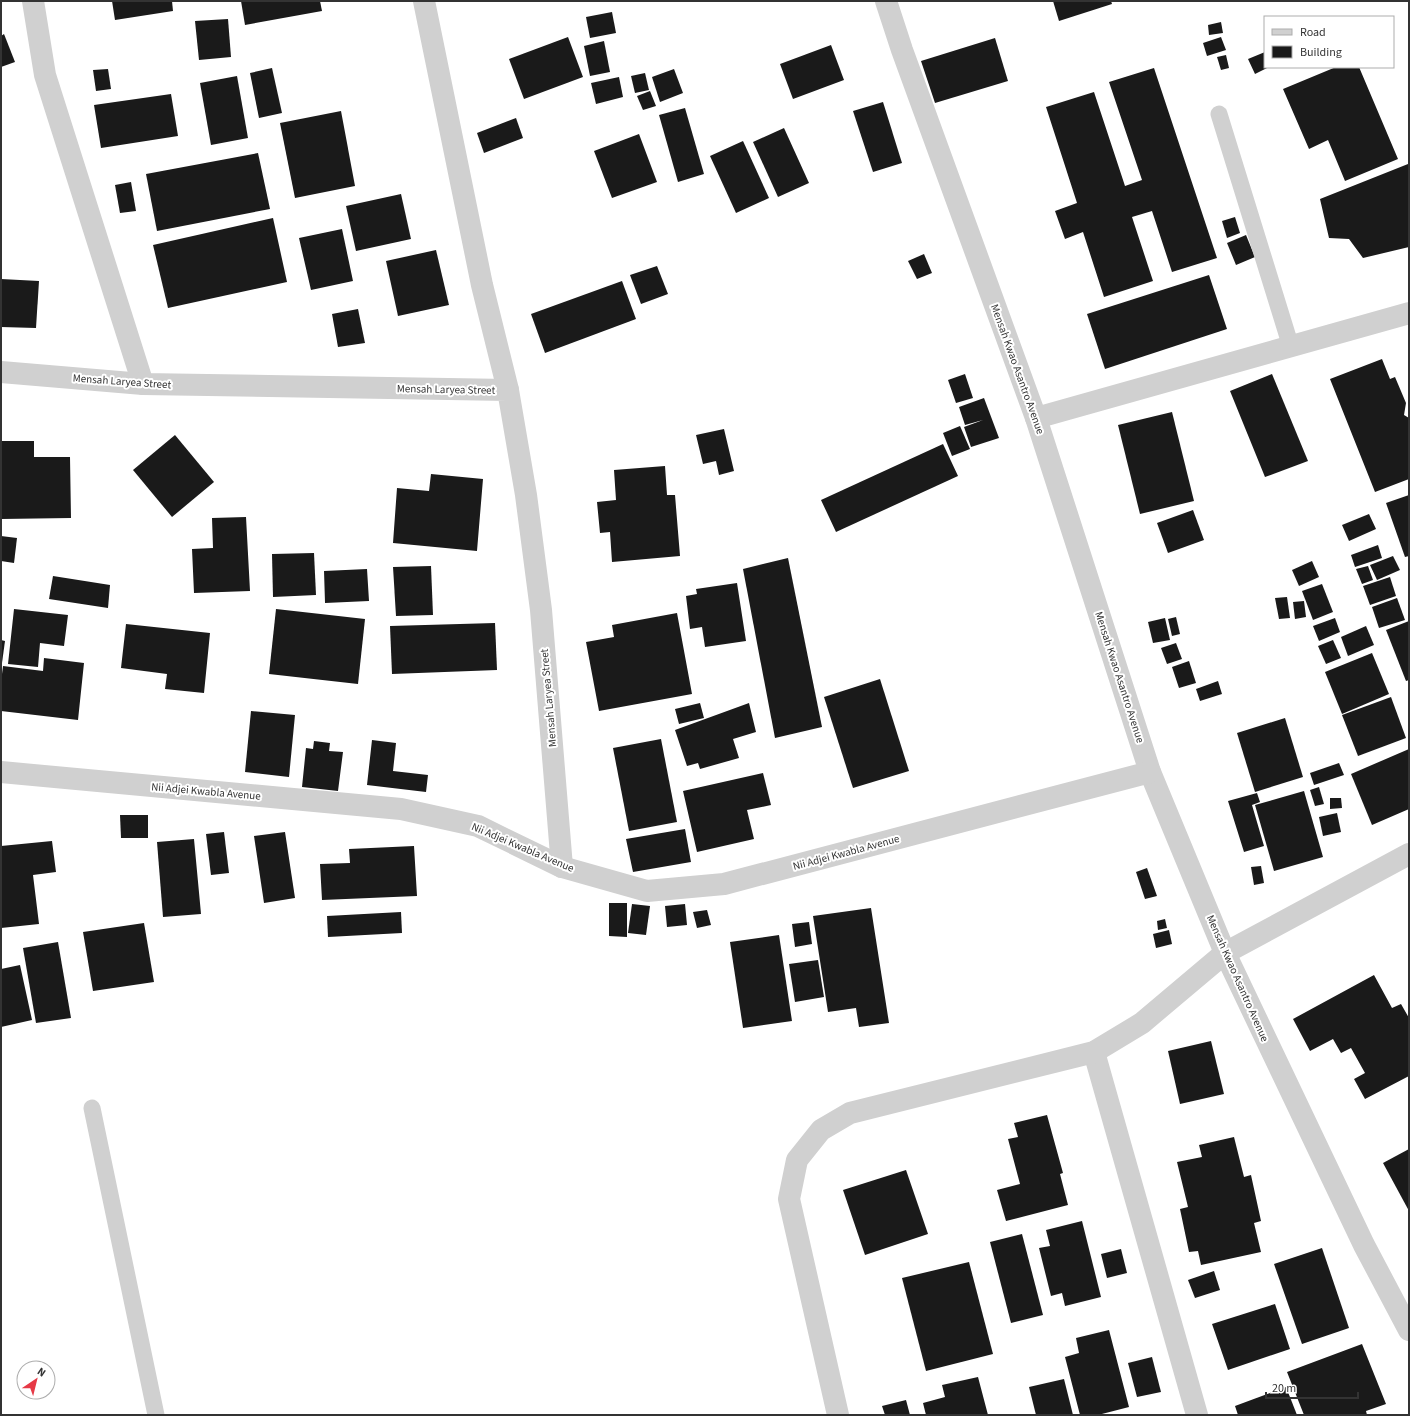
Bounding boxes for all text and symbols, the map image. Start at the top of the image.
legend [1264,16,1394,68]
text: Road [1300,24,1326,41]
text: Building [1300,44,1342,61]
street label: Mensah Kwao Asantro Avenue [987,302,1048,437]
street label: Mensah Laryea Street [72,371,172,392]
street label: Mensah Laryea Street [397,381,496,398]
street label: Mensah Kwao Asantro Avenue [1091,610,1148,745]
street label: Mensah Laryea Street [537,648,560,748]
street label: Nii Adjei Kwabla Avenue [151,779,262,804]
street label: Nii Adjei Kwabla Avenue [469,819,577,876]
street label: Nii Adjei Kwabla Avenue [791,831,902,874]
street label: Mensah Kwao Asantro Avenue [1203,912,1273,1045]
north arrow [16,1360,56,1400]
text: N [34,1364,49,1380]
scale bar [1266,1374,1358,1400]
text: 20 m [1272,1380,1296,1397]

